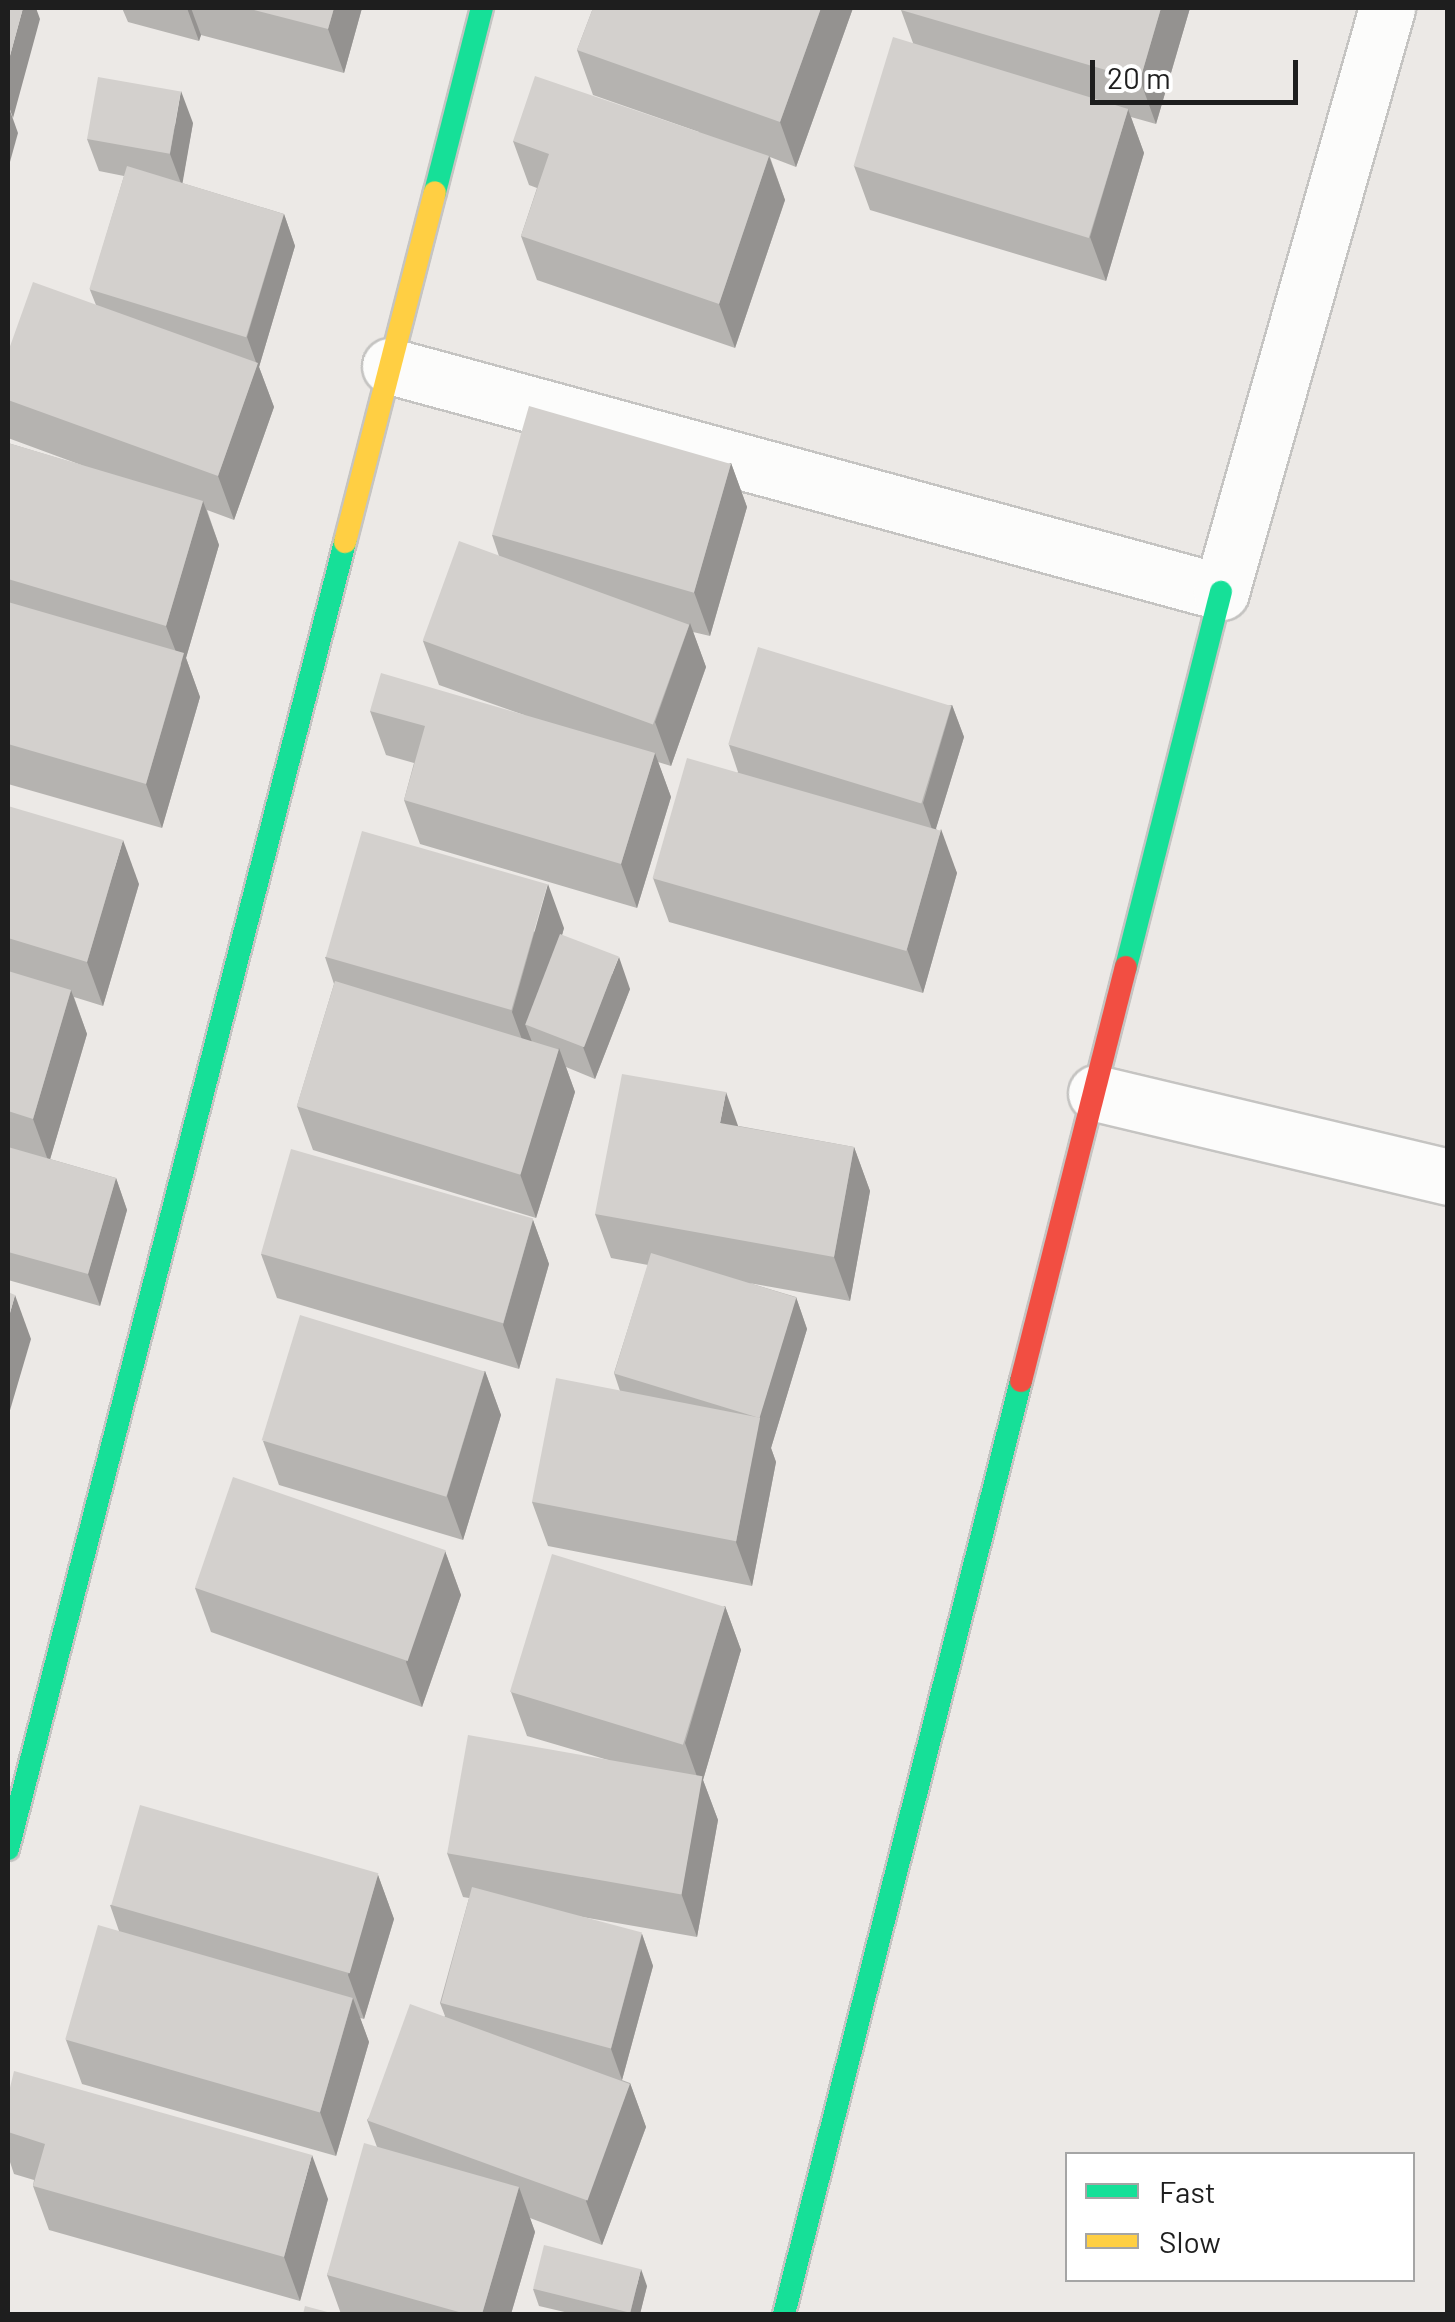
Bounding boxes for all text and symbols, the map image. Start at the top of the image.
scale bar [1095,40,1302,102]
text: 20 m [1107,59,1171,95]
legend [1065,2152,1415,2282]
text: Fast [1159,2173,1216,2209]
text: Slow [1159,2223,1221,2259]

